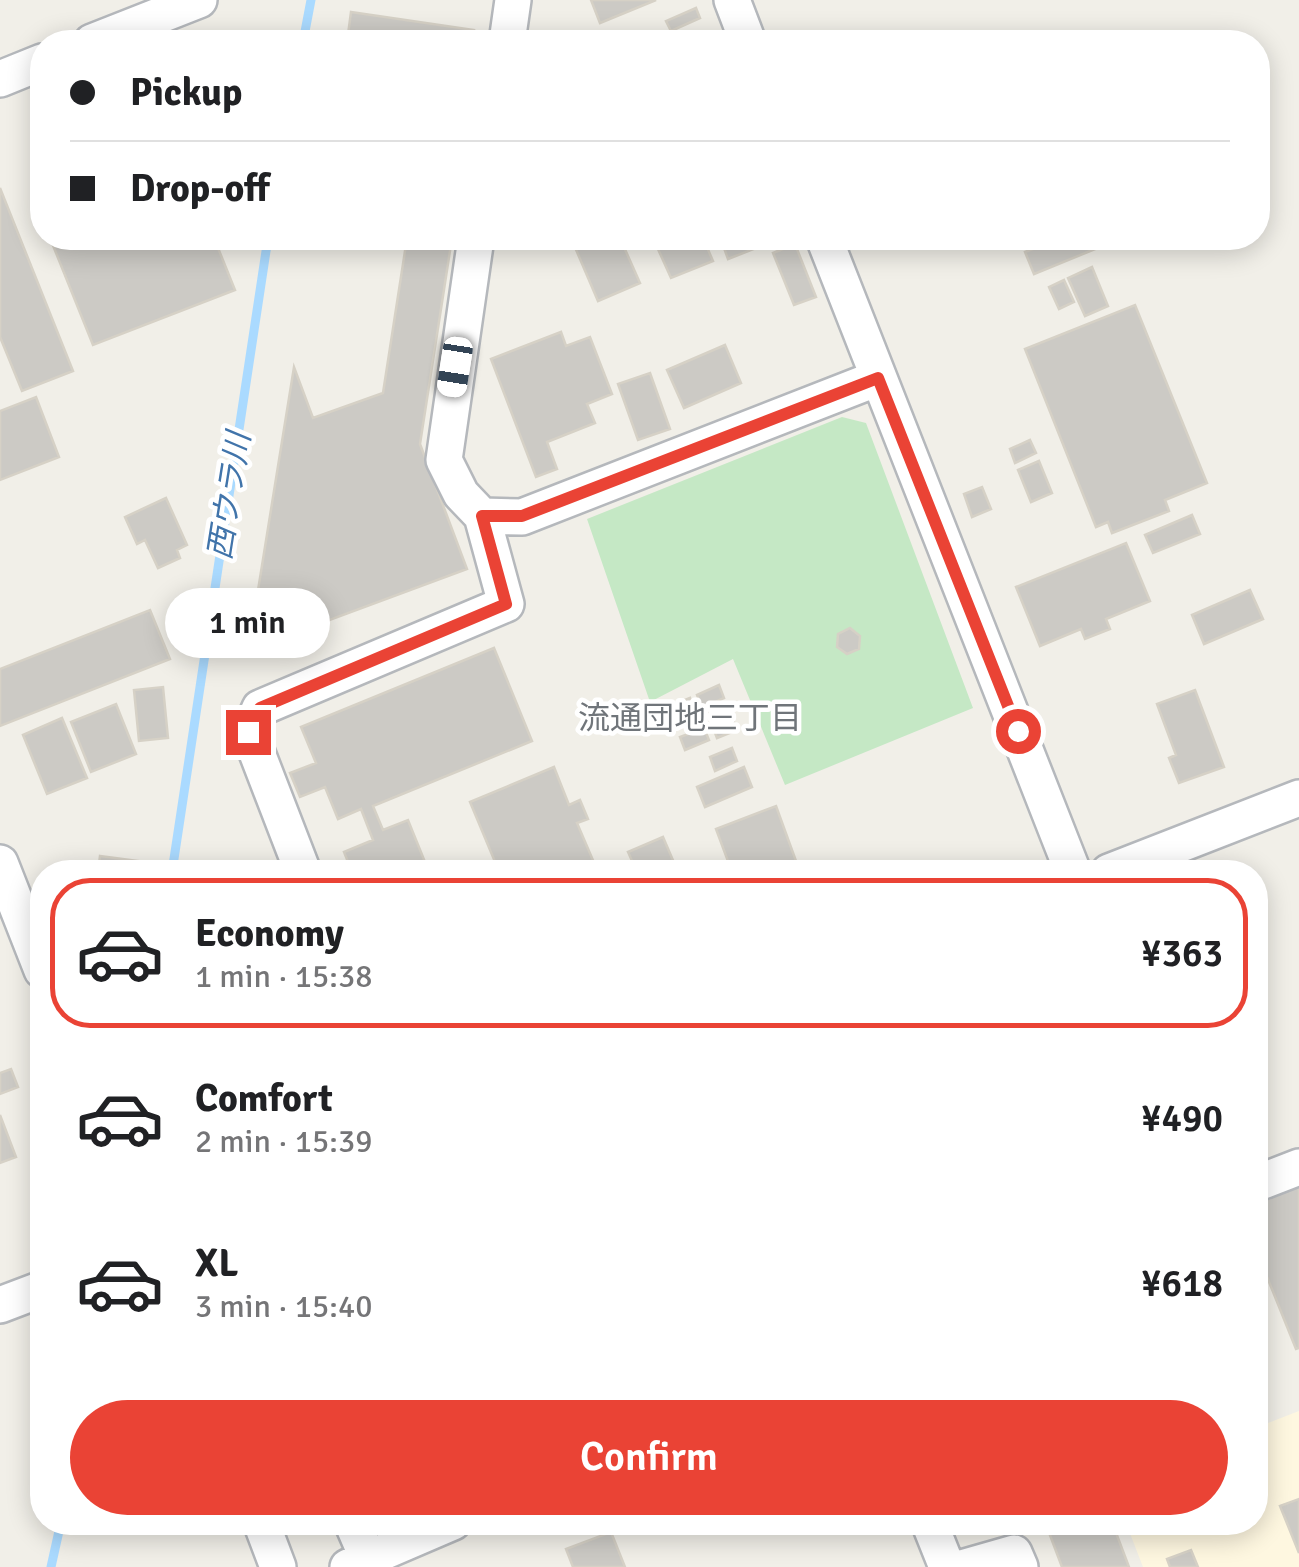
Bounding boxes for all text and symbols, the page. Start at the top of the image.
text: Pickup [130,69,242,116]
text: Drop-off [130,165,270,212]
car [435,335,475,399]
water label: 西ウラ川 [200,427,259,562]
callout: 1 min [166,587,330,657]
text: 1 min [209,603,286,642]
district label: 流通団地三丁目 [578,699,802,738]
route start [996,709,1041,754]
route end [226,710,271,755]
icon: car [75,908,165,998]
text: Economy [195,910,344,957]
text: ¥363 [1141,930,1223,977]
text: 1 min · 15:38 [195,957,373,996]
icon: car [75,1073,165,1163]
text: Comfort [195,1075,333,1122]
text: ¥490 [1141,1095,1223,1142]
text: 2 min · 15:39 [195,1122,373,1161]
icon: car [75,1238,165,1328]
text: XL [195,1240,238,1287]
text: ¥618 [1141,1260,1223,1307]
text: 3 min · 15:40 [195,1287,373,1326]
button: Confirm [70,1400,1228,1515]

